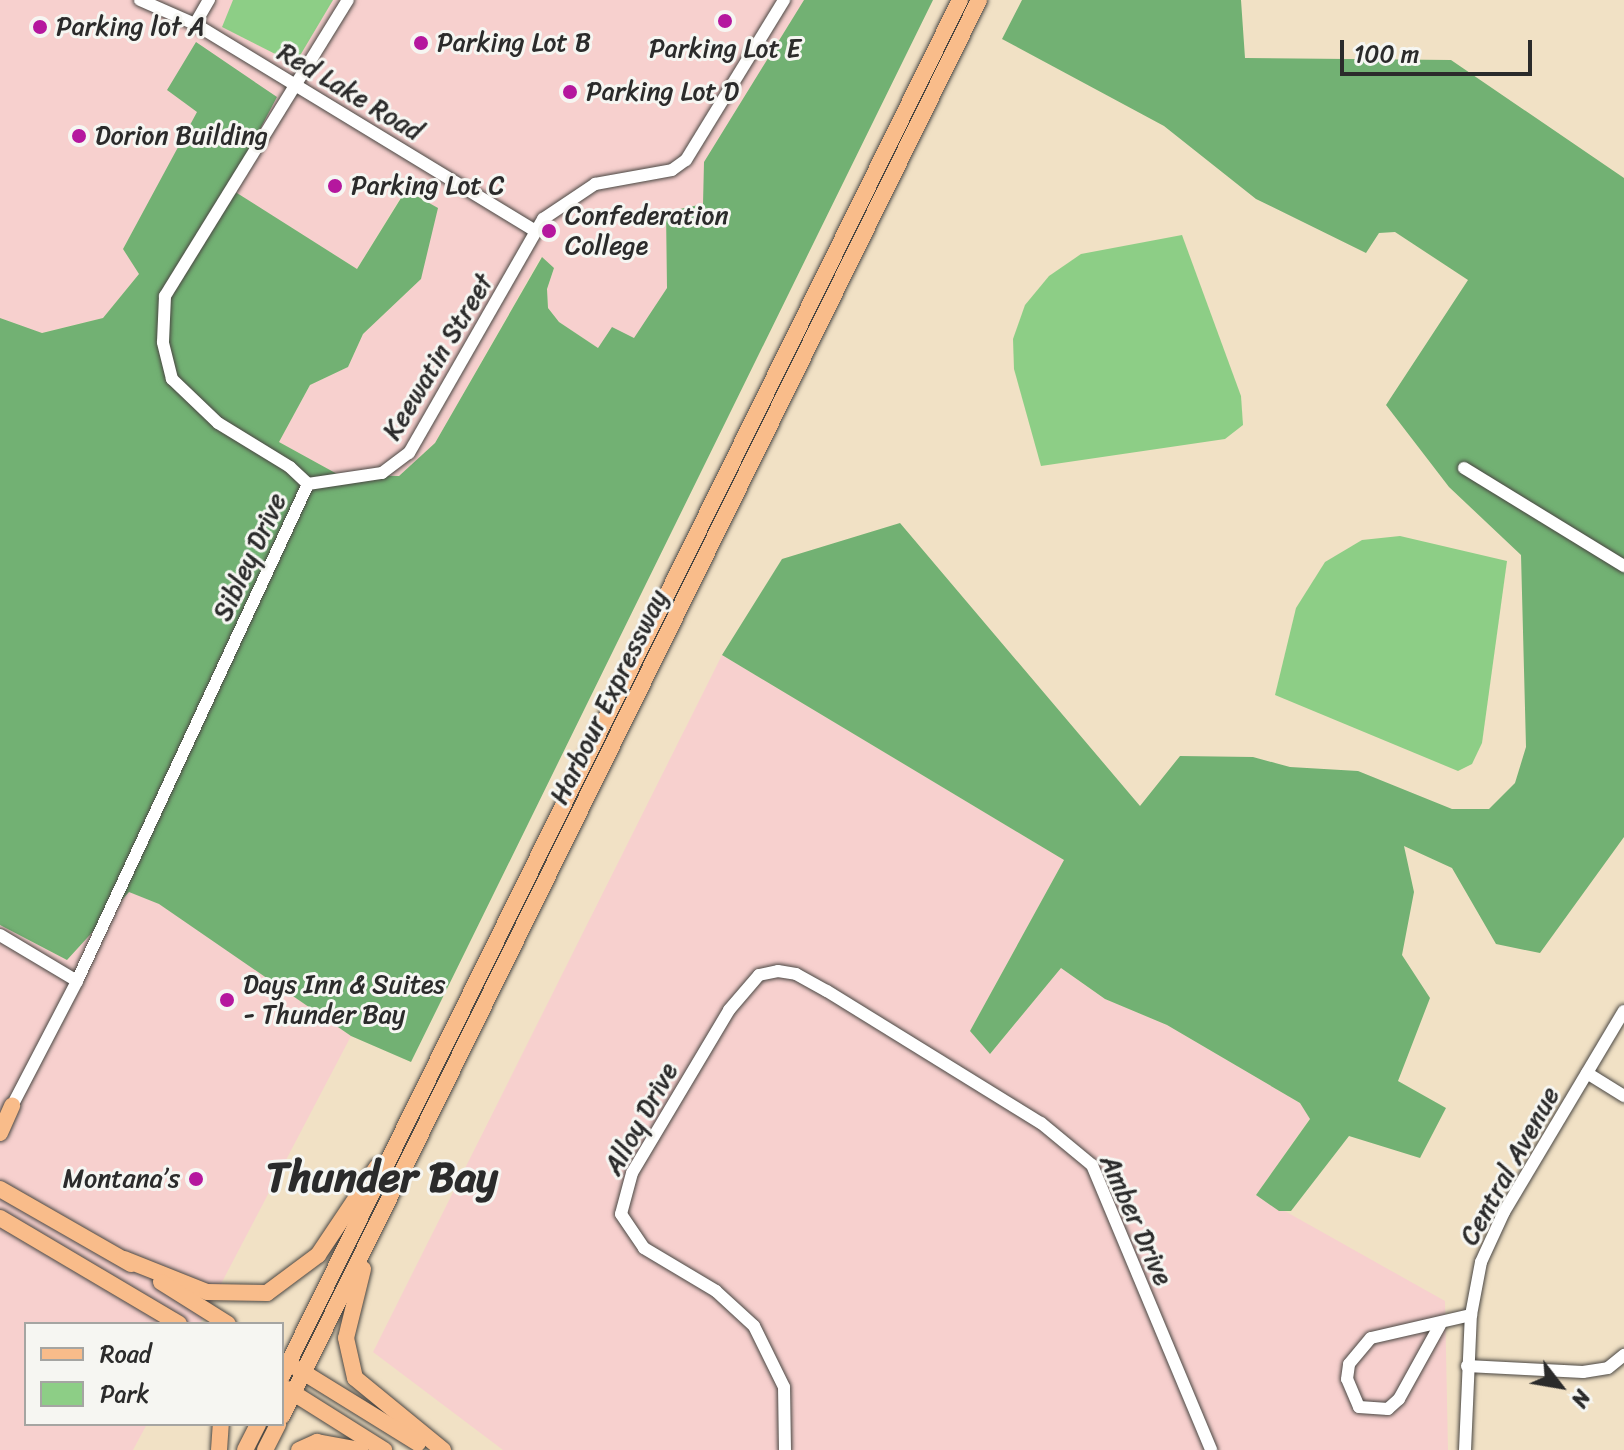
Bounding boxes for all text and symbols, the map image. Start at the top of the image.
place label: Parking lot A [56,11,206,43]
marker: Parking Lot E [716,12,734,30]
marker: Parking lot A [31,18,49,36]
scale bar [1344,24,1536,74]
place label: Parking Lot B [437,27,591,59]
place label: Parking Lot E [649,33,801,65]
text: 100 m [1354,33,1419,75]
marker: Parking Lot B [412,34,430,52]
street label: Red Lake Road [272,36,428,148]
place label: Parking Lot D [586,76,739,108]
marker: Parking Lot D [561,83,579,101]
place label: Dorion Building [95,120,268,152]
marker: Dorion Building [70,127,88,145]
place label: Parking Lot C [351,170,505,202]
marker: Parking Lot C [326,177,344,195]
place label: Confederation College [565,200,729,262]
marker: Confederation College [540,222,558,240]
street label: Keewatin Street [376,268,500,446]
street label: Sibley Drive [207,488,293,626]
street label: Harbour Expressway [544,585,674,809]
place label: Days Inn & Suites - Thunder Bay [243,969,445,1030]
marker: Days Inn & Suites - Thunder Bay [218,991,236,1009]
street label: Alloy Drive [597,1057,685,1181]
street label: Central Avenue [1454,1082,1566,1250]
street label: Amber Drive [1093,1149,1179,1291]
district label: Thunder Bay [266,1152,498,1202]
place label: Montana’s [63,1163,180,1195]
marker: Montana’s [187,1170,205,1188]
legend [24,1322,284,1426]
text: Road [100,1333,151,1375]
north arrow [1520,1346,1600,1426]
text: Park [100,1373,149,1415]
text: N [1560,1382,1602,1415]

